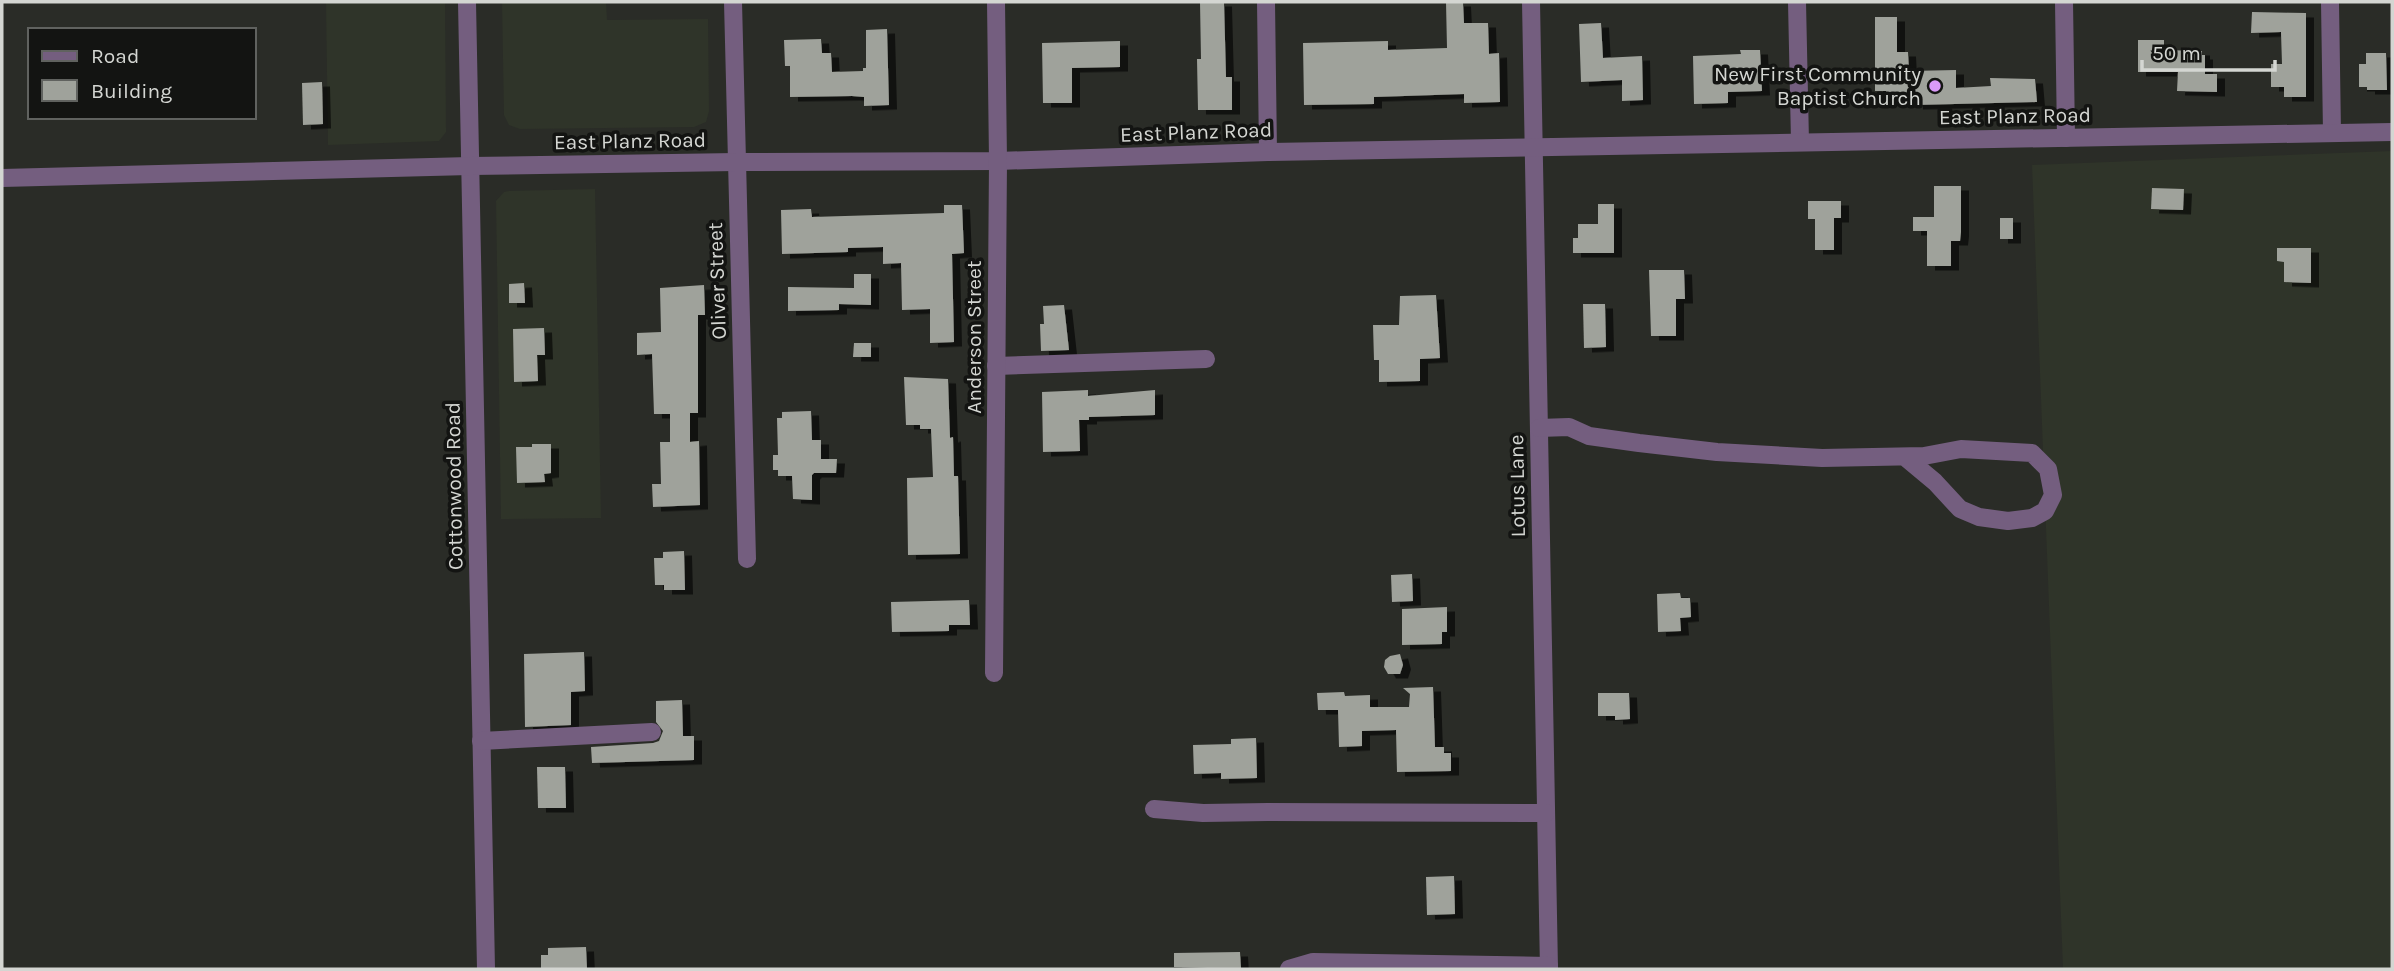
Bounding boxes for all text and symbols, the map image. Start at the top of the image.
legend [28,28,256,119]
scale bar [2142,28,2275,72]
text: 50 m [2152,41,2201,65]
text: Road [91,44,139,68]
place label: New First Community Baptist Church [1714,62,1921,110]
marker: New First Community Baptist Church [1927,78,1943,94]
text: Building [91,79,172,103]
street label: East Planz Road [1939,103,2091,129]
street label: East Planz Road [1119,117,1273,147]
street label: East Planz Road [554,128,706,154]
street label: Oliver Street [703,222,731,340]
street label: Anderson Street [962,260,986,414]
street label: Cottonwood Road [441,402,467,570]
street label: Lotus Lane [1504,434,1530,538]

